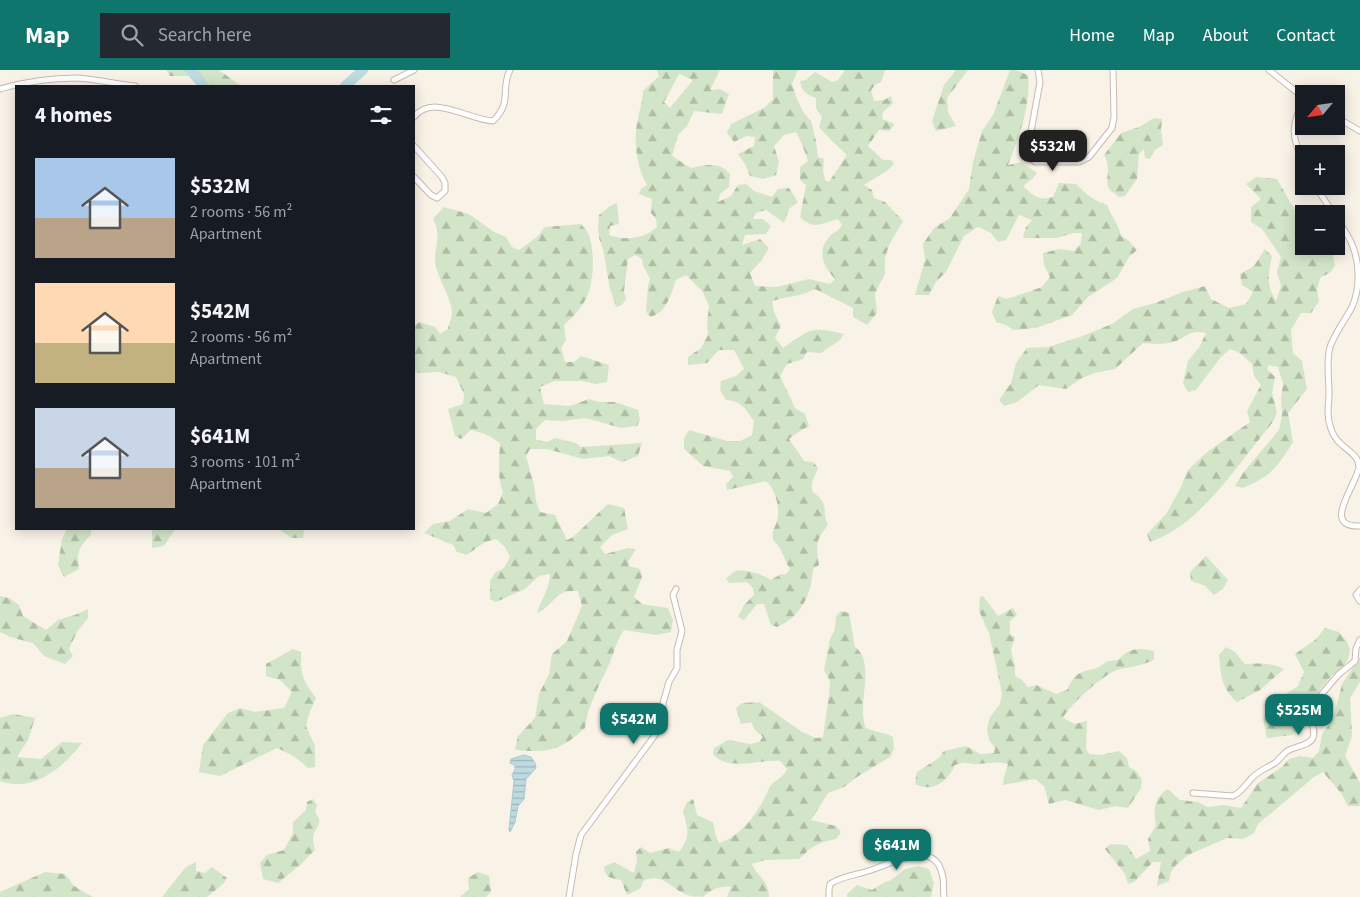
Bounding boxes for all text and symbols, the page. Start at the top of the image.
search box [100,13,450,58]
text: Map [25,18,70,53]
icon: search [118,21,146,49]
text: Search here [158,22,251,49]
text: Home [1069,23,1115,48]
text: Map [1143,23,1175,48]
text: About [1203,23,1248,48]
text: Contact [1276,23,1335,48]
north arrow [1295,85,1345,135]
map controls [1295,85,1345,255]
text: 4 homes [35,100,112,130]
icon: filters [367,101,395,129]
pin: $532M [1018,129,1088,172]
text: $532M [1030,135,1076,157]
button: + [1295,145,1345,195]
text: $532M [190,171,250,201]
icon: home [75,178,135,238]
text: 2 rooms · 56 m² [190,201,292,223]
button: − [1295,205,1345,255]
text: Apartment [190,223,262,245]
text: $542M [190,296,250,326]
icon: home [75,303,135,363]
text: 2 rooms · 56 m² [190,326,292,348]
text: Apartment [190,348,262,370]
text: $641M [190,421,250,451]
icon: home [75,428,135,488]
text: 3 rooms · 101 m² [190,451,300,473]
text: Apartment [190,473,262,495]
pin: $525M [1264,694,1334,736]
text: $525M [1276,699,1322,721]
pin: $542M [599,702,669,745]
text: $542M [611,708,657,730]
pin: $641M [862,828,932,871]
text: $641M [874,834,920,856]

